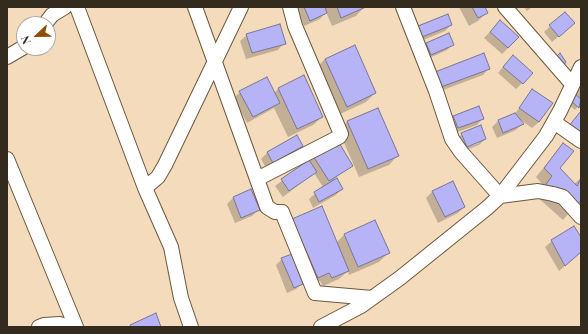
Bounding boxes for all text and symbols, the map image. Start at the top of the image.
north arrow [16,16,56,56]
text: N [17,34,34,47]

